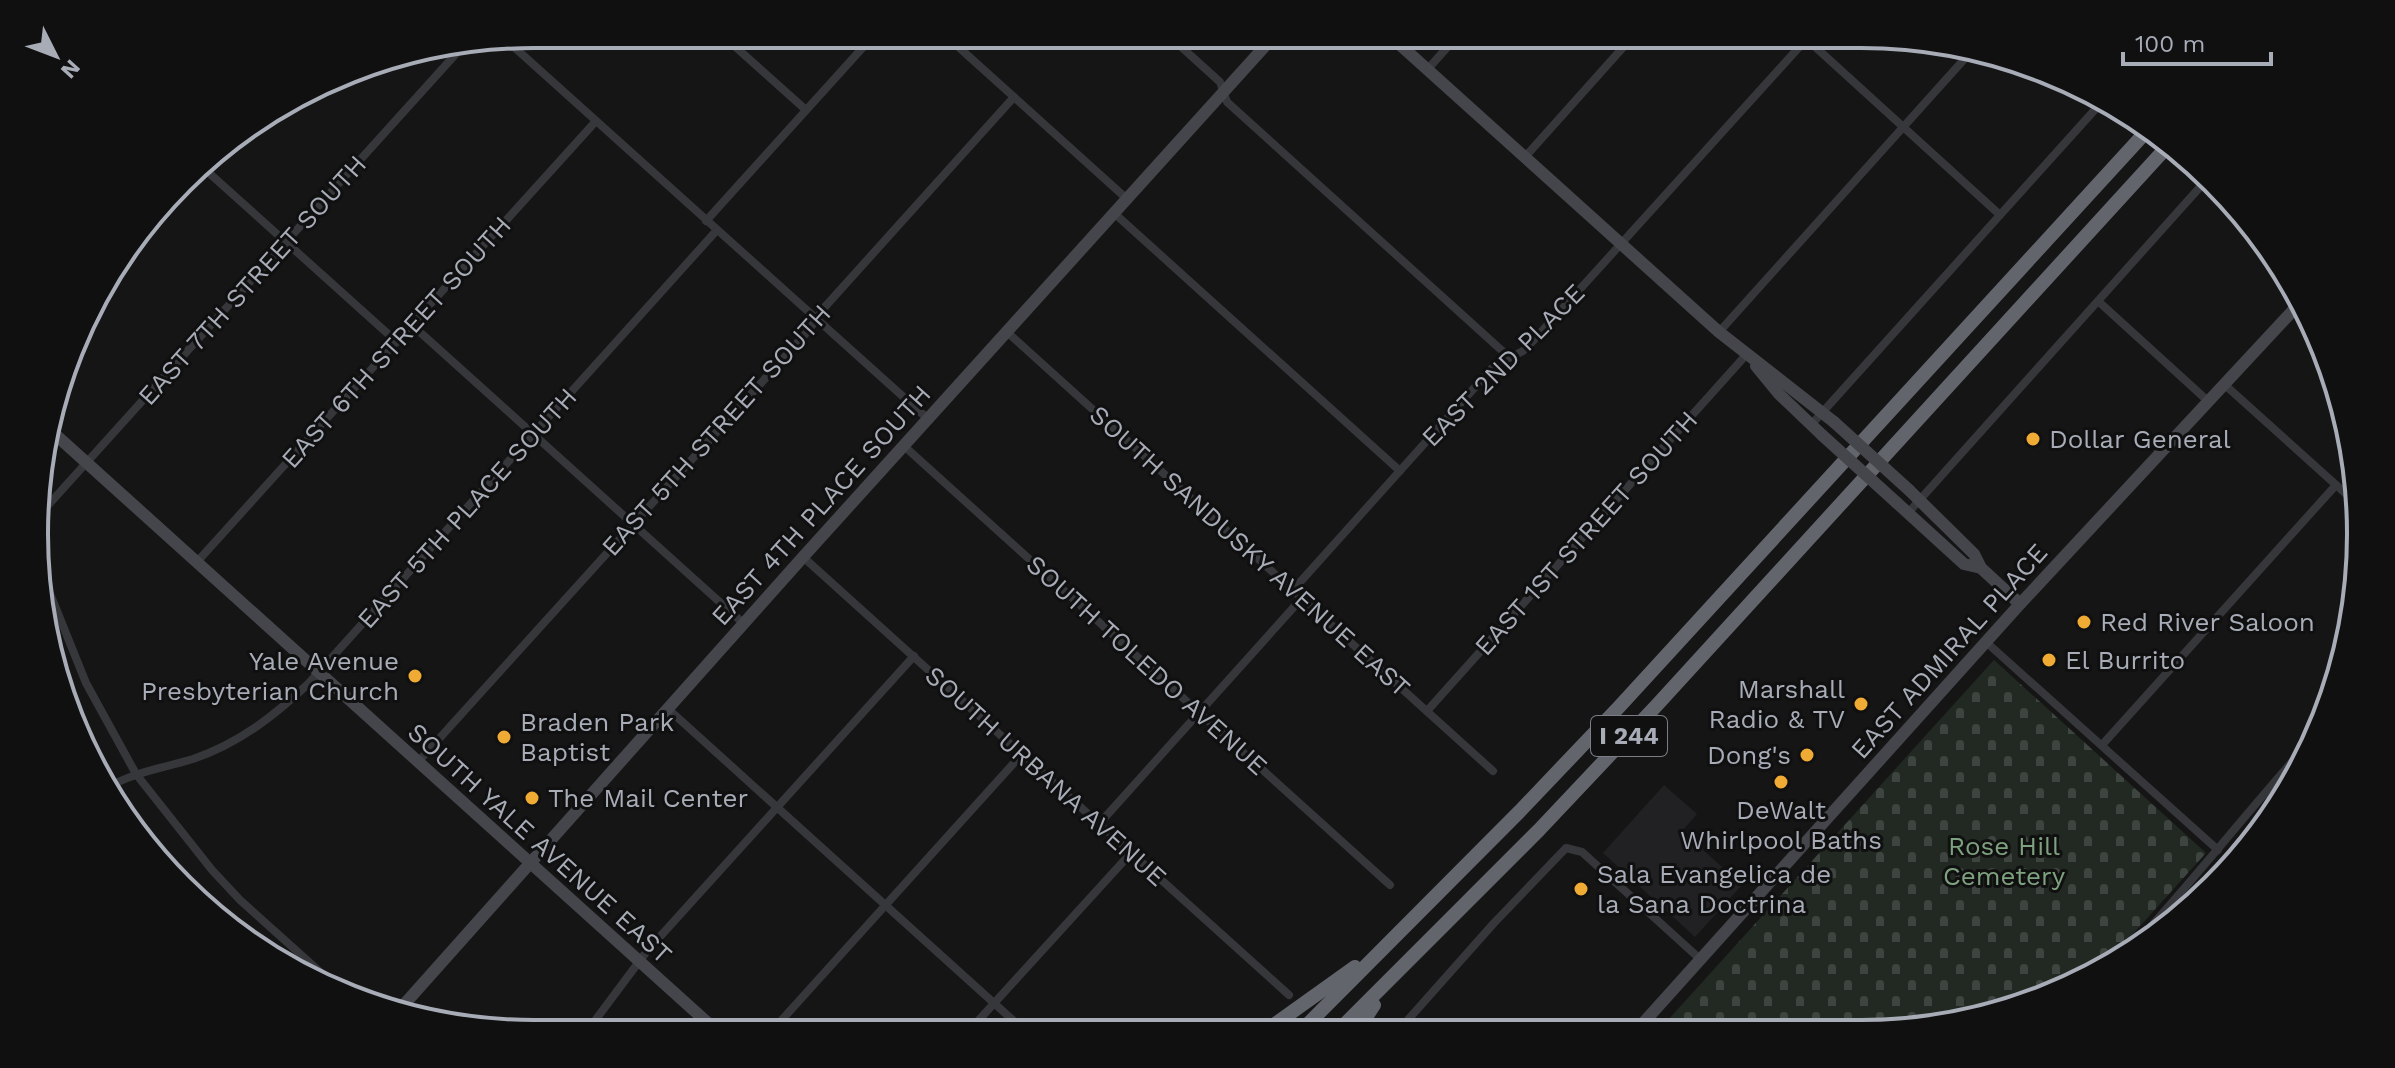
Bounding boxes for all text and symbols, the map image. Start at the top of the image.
north arrow [16,16,96,96]
scale bar [2123,16,2271,66]
text: 100 m [2135,30,2205,58]
text: N [56,55,85,83]
street label: EAST 7TH STREET SOUTH [132,149,372,411]
street label: EAST 6TH STREET SOUTH [275,210,517,474]
street label: EAST 2ND PLACE [1415,277,1591,453]
street label: EAST 5TH STREET SOUTH [595,298,837,562]
street label: EAST 4TH PLACE SOUTH [705,379,937,631]
street label: EAST 5TH PLACE SOUTH [351,382,583,634]
street label: SOUTH SANDUSKY AVENUE EAST [1084,399,1416,703]
street label: EAST 1ST STREET SOUTH [1468,405,1704,661]
place label: Dollar General [2049,424,2231,454]
marker: Dollar General [2024,430,2042,448]
street label: EAST ADMIRAL PLACE [1845,537,2053,765]
street label: SOUTH TOLEDO AVENUE [1021,549,1273,781]
place label: Red River Saloon [2100,607,2315,637]
marker: Red River Saloon [2075,613,2093,631]
place label: El Burrito [2065,645,2185,675]
place label: Yale Avenue Presbyterian Church [141,646,399,706]
marker: El Burrito [2040,651,2058,669]
street label: SOUTH URBANA AVENUE [919,660,1173,892]
marker: Yale Avenue Presbyterian Church [406,667,424,685]
place label: Marshall Radio & TV [1708,674,1845,734]
marker: Marshall Radio & TV [1852,695,1870,713]
place label: Braden Park Baptist [520,707,674,767]
road number: I 244 [1591,716,1667,756]
street label: SOUTH YALE AVENUE EAST [402,717,678,969]
marker: Braden Park Baptist [495,728,513,746]
place label: Dong's [1707,740,1791,770]
marker: Dong's [1798,746,1816,764]
marker: DeWalt Whirlpool Baths [1772,773,1790,791]
place label: The Mail Center [548,783,748,813]
marker: The Mail Center [523,789,541,807]
place label: DeWalt Whirlpool Baths [1680,795,1882,855]
park label: Rose Hill Cemetery [1943,831,2066,891]
place label: Sala Evangelica de la Sana Doctrina [1597,859,1831,919]
marker: Sala Evangelica de la Sana Doctrina [1572,880,1590,898]

